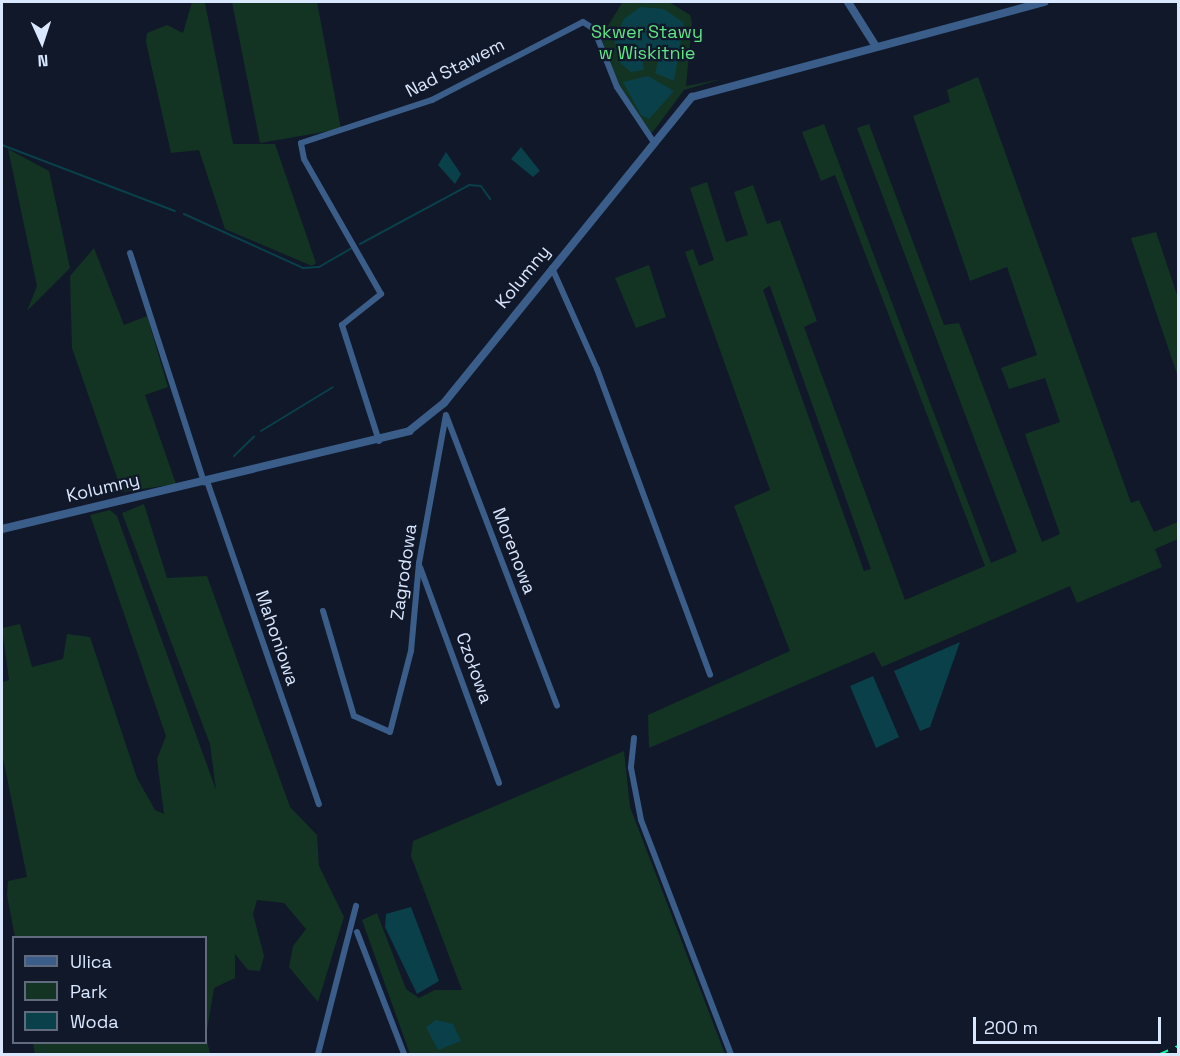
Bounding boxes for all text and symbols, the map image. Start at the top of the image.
north arrow [12,12,72,72]
park label: Skwer Stawy w Wiskitnie [591,22,703,64]
street label: Nad Stawem [402,34,508,102]
text: N [37,50,49,71]
street label: Kolumny [491,241,555,313]
street label: Kolumny [64,469,142,507]
street label: Morenowa [488,505,540,597]
street label: Zagrodowa [387,523,421,621]
street label: Mahoniowa [251,588,303,688]
street label: Czołowa [451,630,497,706]
legend [12,936,207,1044]
text: Ulica [70,950,112,973]
text: Park [70,980,107,1003]
scale bar [976,1005,1164,1043]
text: Woda [70,1010,119,1033]
text: 200 m [984,1016,1038,1039]

